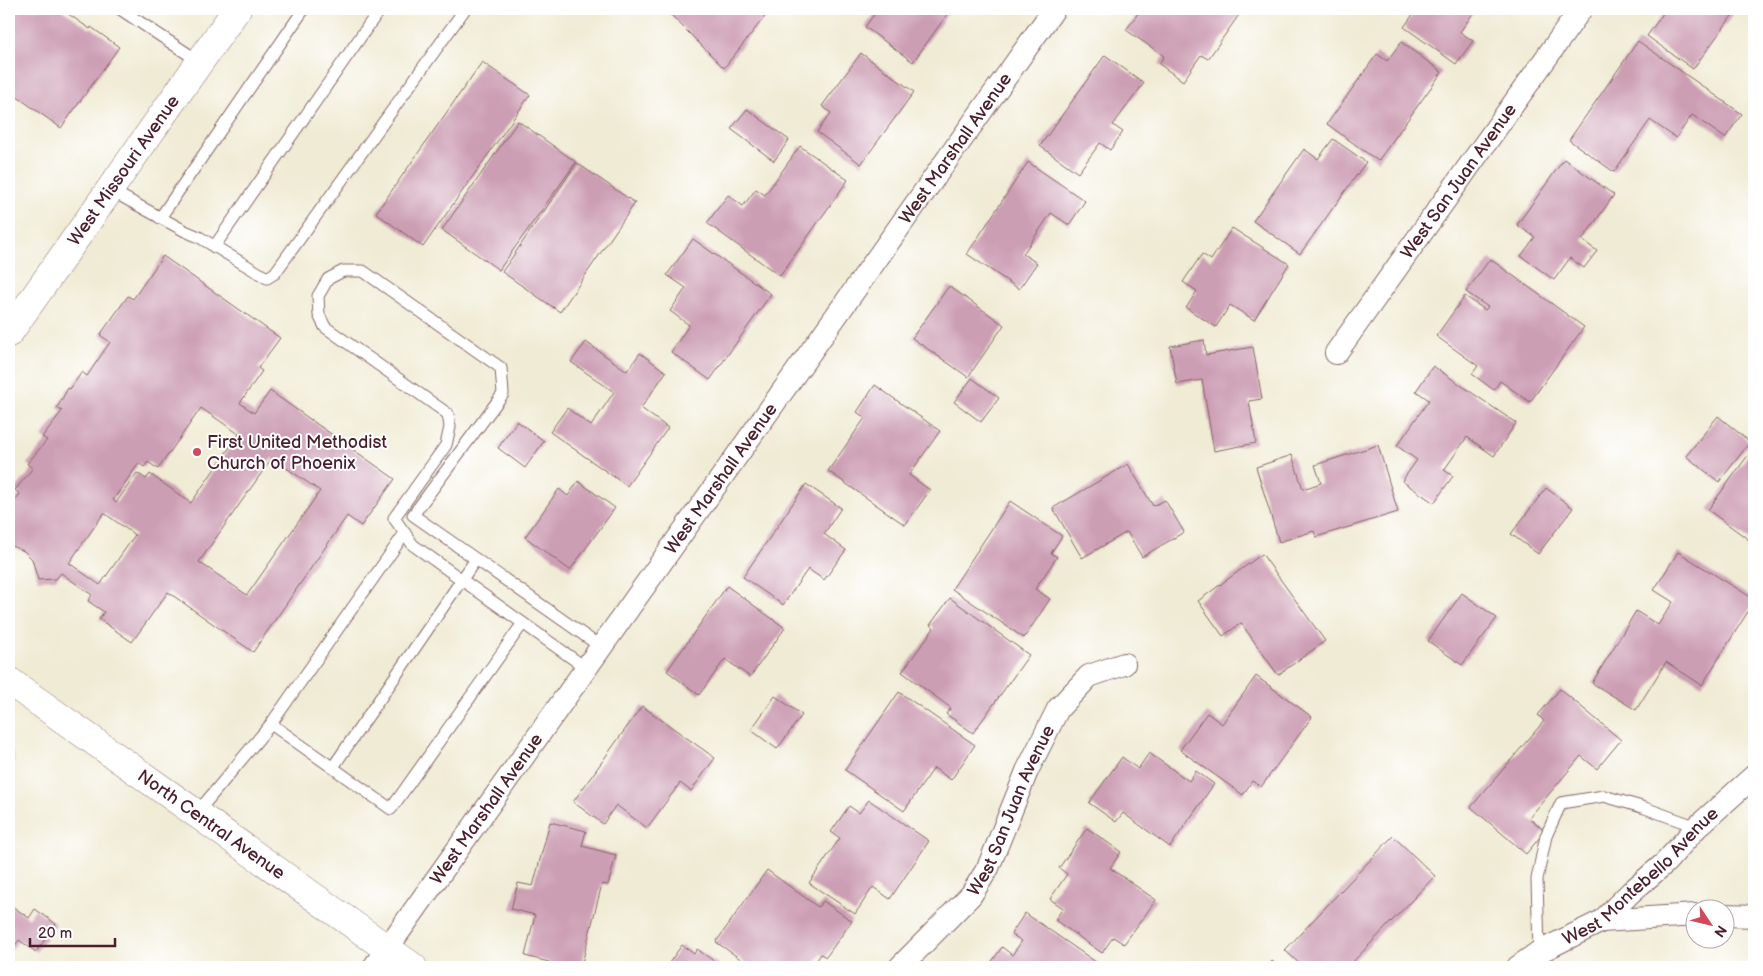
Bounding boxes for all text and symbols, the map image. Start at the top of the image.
street label: West Marshall Avenue [894,69,1016,228]
street label: West Missouri Avenue [63,91,184,250]
street label: West San Juan Avenue [1396,99,1521,263]
street label: West Marshall Avenue [660,399,782,558]
place label: First United Methodist Church of Phoenix [207,432,387,474]
marker: First United Methodist Church of Phoenix [191,446,203,458]
street label: West San Juan Avenue [963,721,1059,900]
street label: West Marshall Avenue [426,729,547,888]
street label: North Central Avenue [134,765,289,884]
street label: West Montebello Avenue [1559,802,1723,949]
north arrow [1686,898,1736,948]
scale bar [30,916,115,948]
text: N [1710,922,1730,940]
text: 20 m [38,924,72,943]

